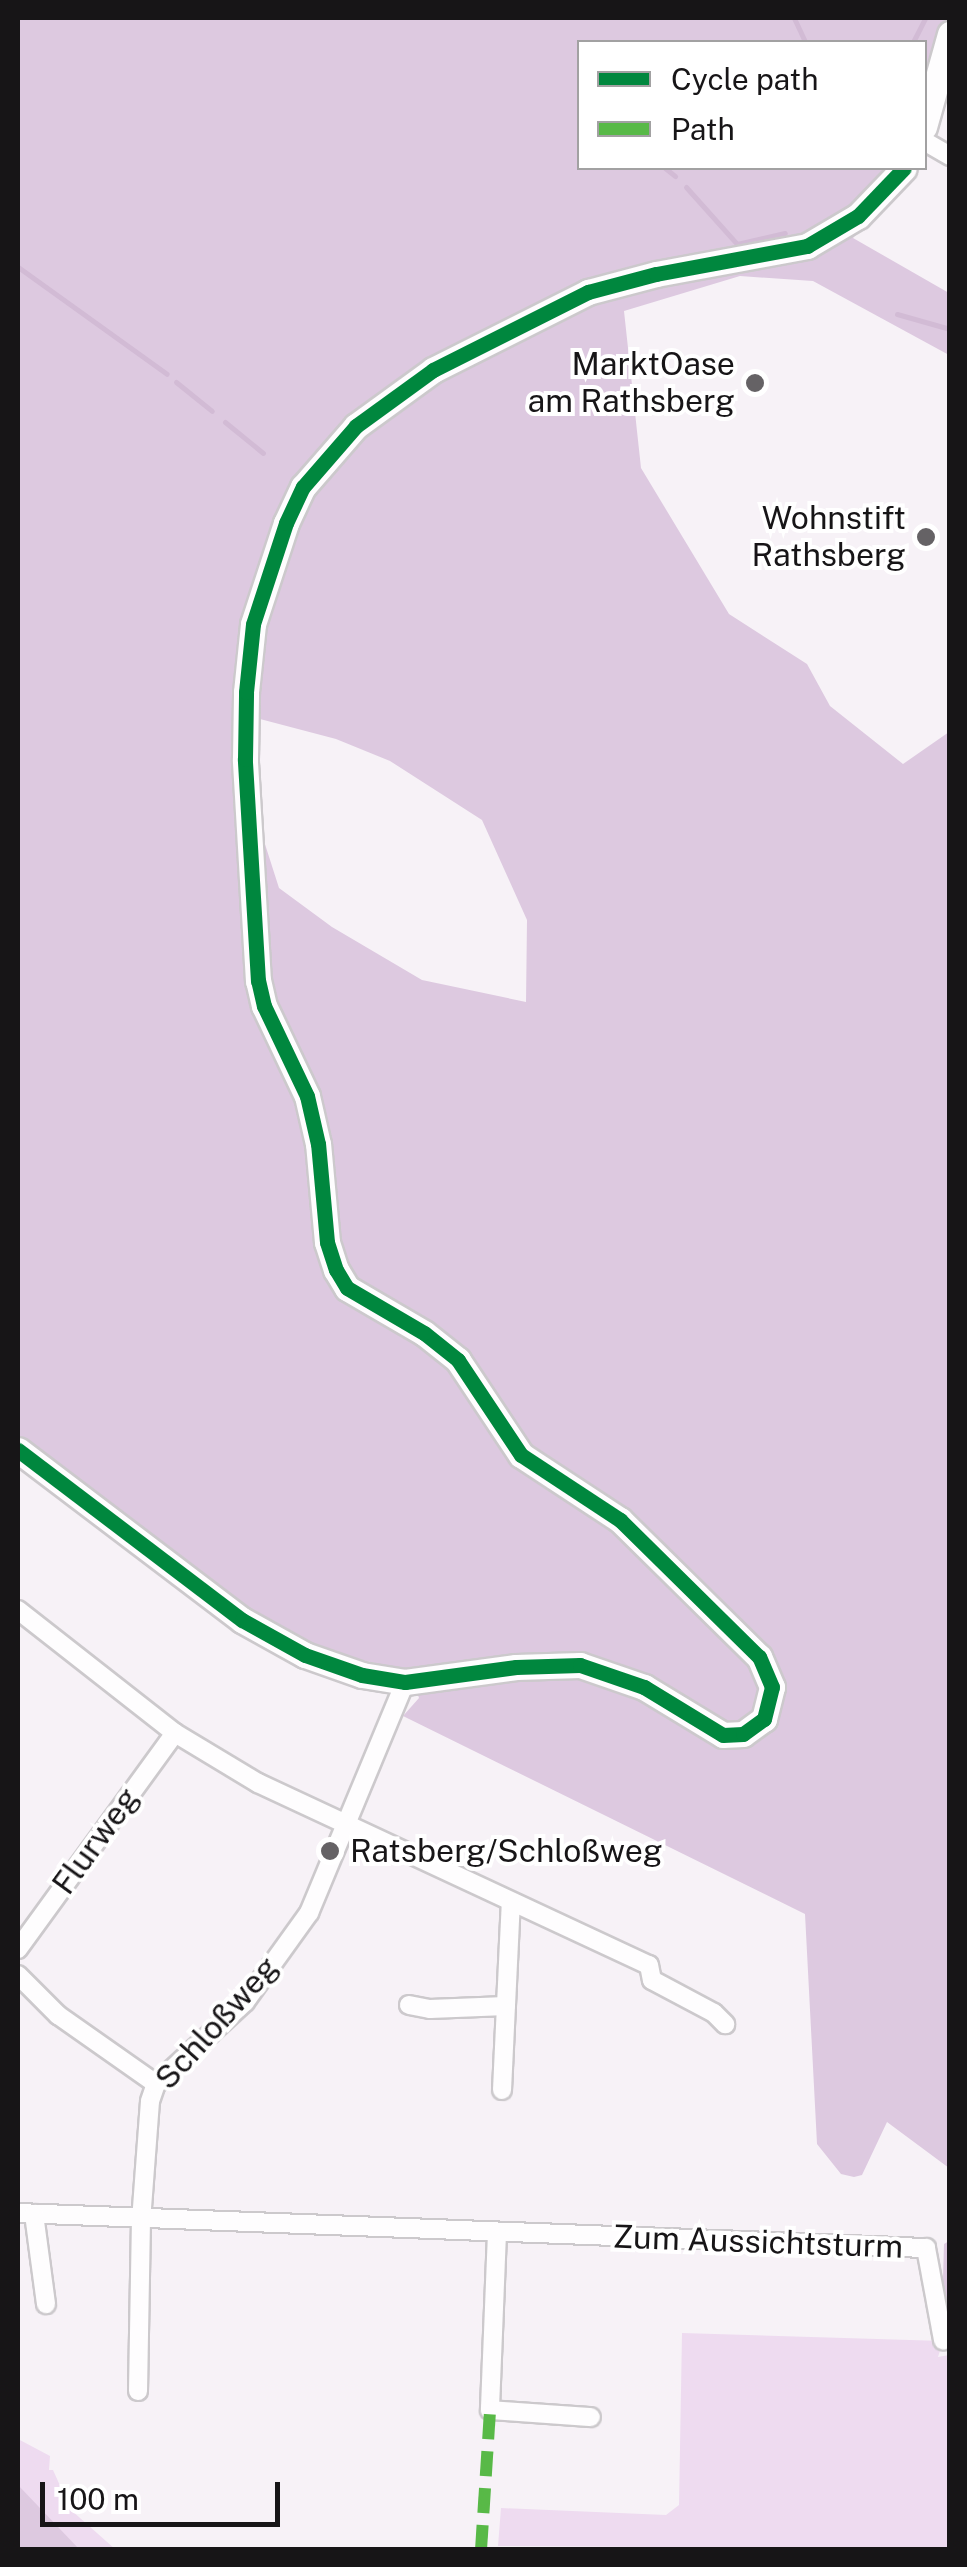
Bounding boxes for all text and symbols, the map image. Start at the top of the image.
legend [577,40,927,170]
text: Cycle path [671,61,819,97]
text: Path [671,111,735,147]
place label: MarktOase am Rathsberg [527,346,735,421]
marker: MarktOase am Rathsberg [744,372,766,394]
place label: Wohnstift Rathsberg [752,500,906,575]
marker: Wohnstift Rathsberg [915,526,937,548]
street label: Flurweg [44,1780,148,1902]
place label: Ratsberg/Schloßweg [350,1832,663,1870]
marker: Ratsberg/Schloßweg [319,1840,341,1862]
street label: Schloßweg [147,1949,287,2097]
street label: Zum Aussichtsturm [612,2218,904,2266]
scale bar [45,2462,285,2524]
text: 100 m [57,2481,139,2517]

